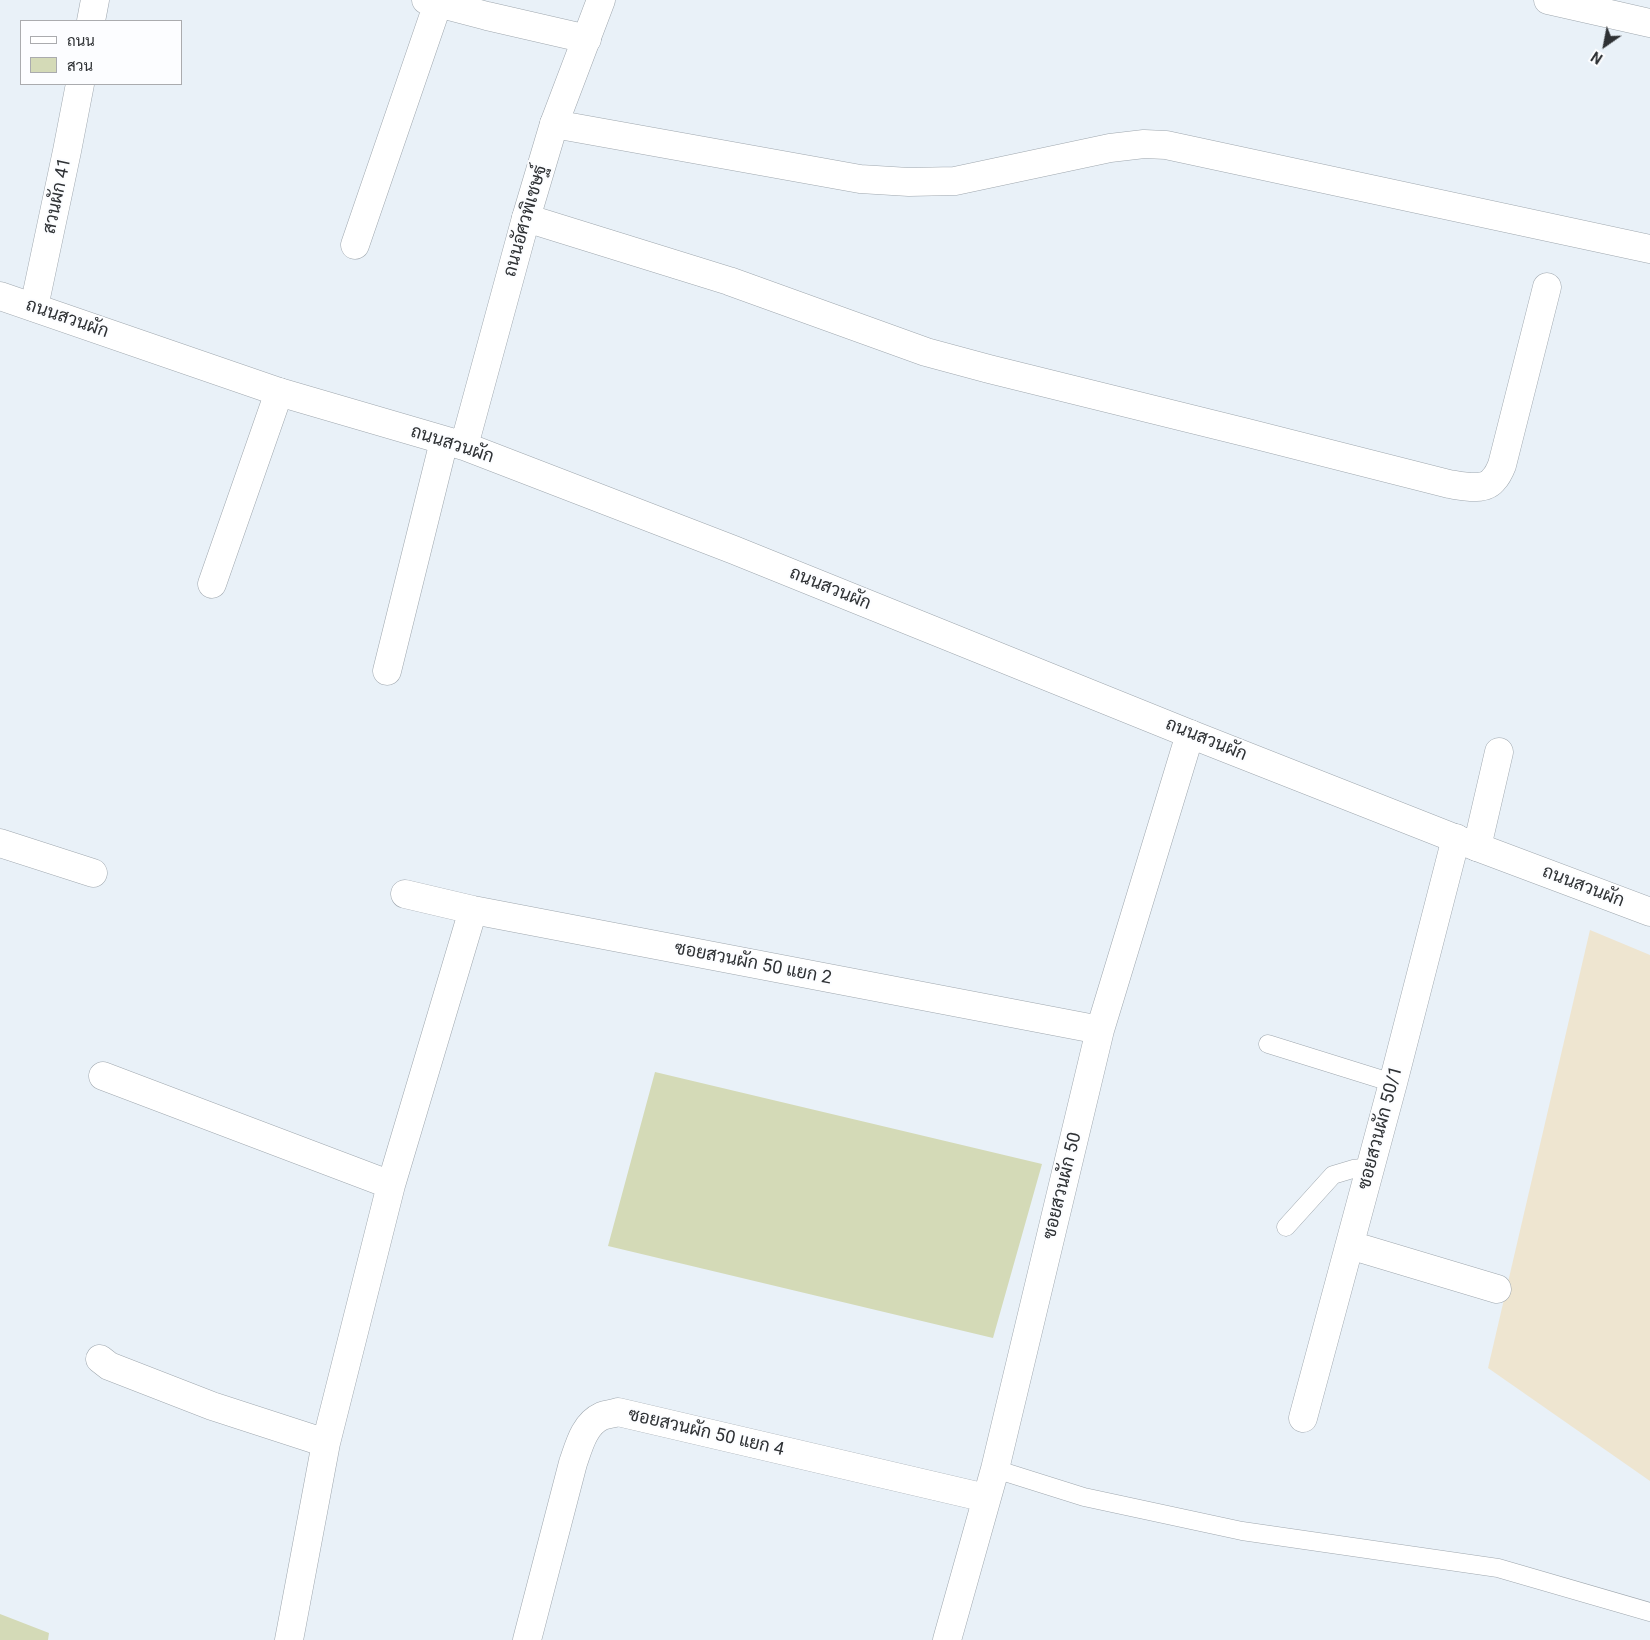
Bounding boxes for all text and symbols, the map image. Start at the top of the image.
legend [20,20,182,85]
north arrow [1580,20,1630,70]
text: ถนน [67,32,95,50]
text: N [1588,48,1605,67]
text: สวน [67,57,93,75]
street label: สวนผัก 41 [39,156,77,236]
street label: ถนนอัศวพิเชษฐ์ [500,163,552,279]
street label: ถนนสวนผัก [23,295,111,343]
street label: ถนนสวนผัก [408,421,496,469]
street label: ถนนสวนผัก [786,563,874,615]
street label: ถนนสวนผัก [1162,714,1250,766]
street label: ถนนสวนผัก [1539,861,1627,913]
street label: ซอยสวนผัก 50 แยก 2 [673,938,833,990]
street label: ซอยสวนผัก 50/1 [1354,1064,1408,1192]
street label: ซอยสวนผัก 50 [1039,1130,1087,1242]
street label: ซอยสวนผัก 50 แยก 4 [626,1405,786,1461]

